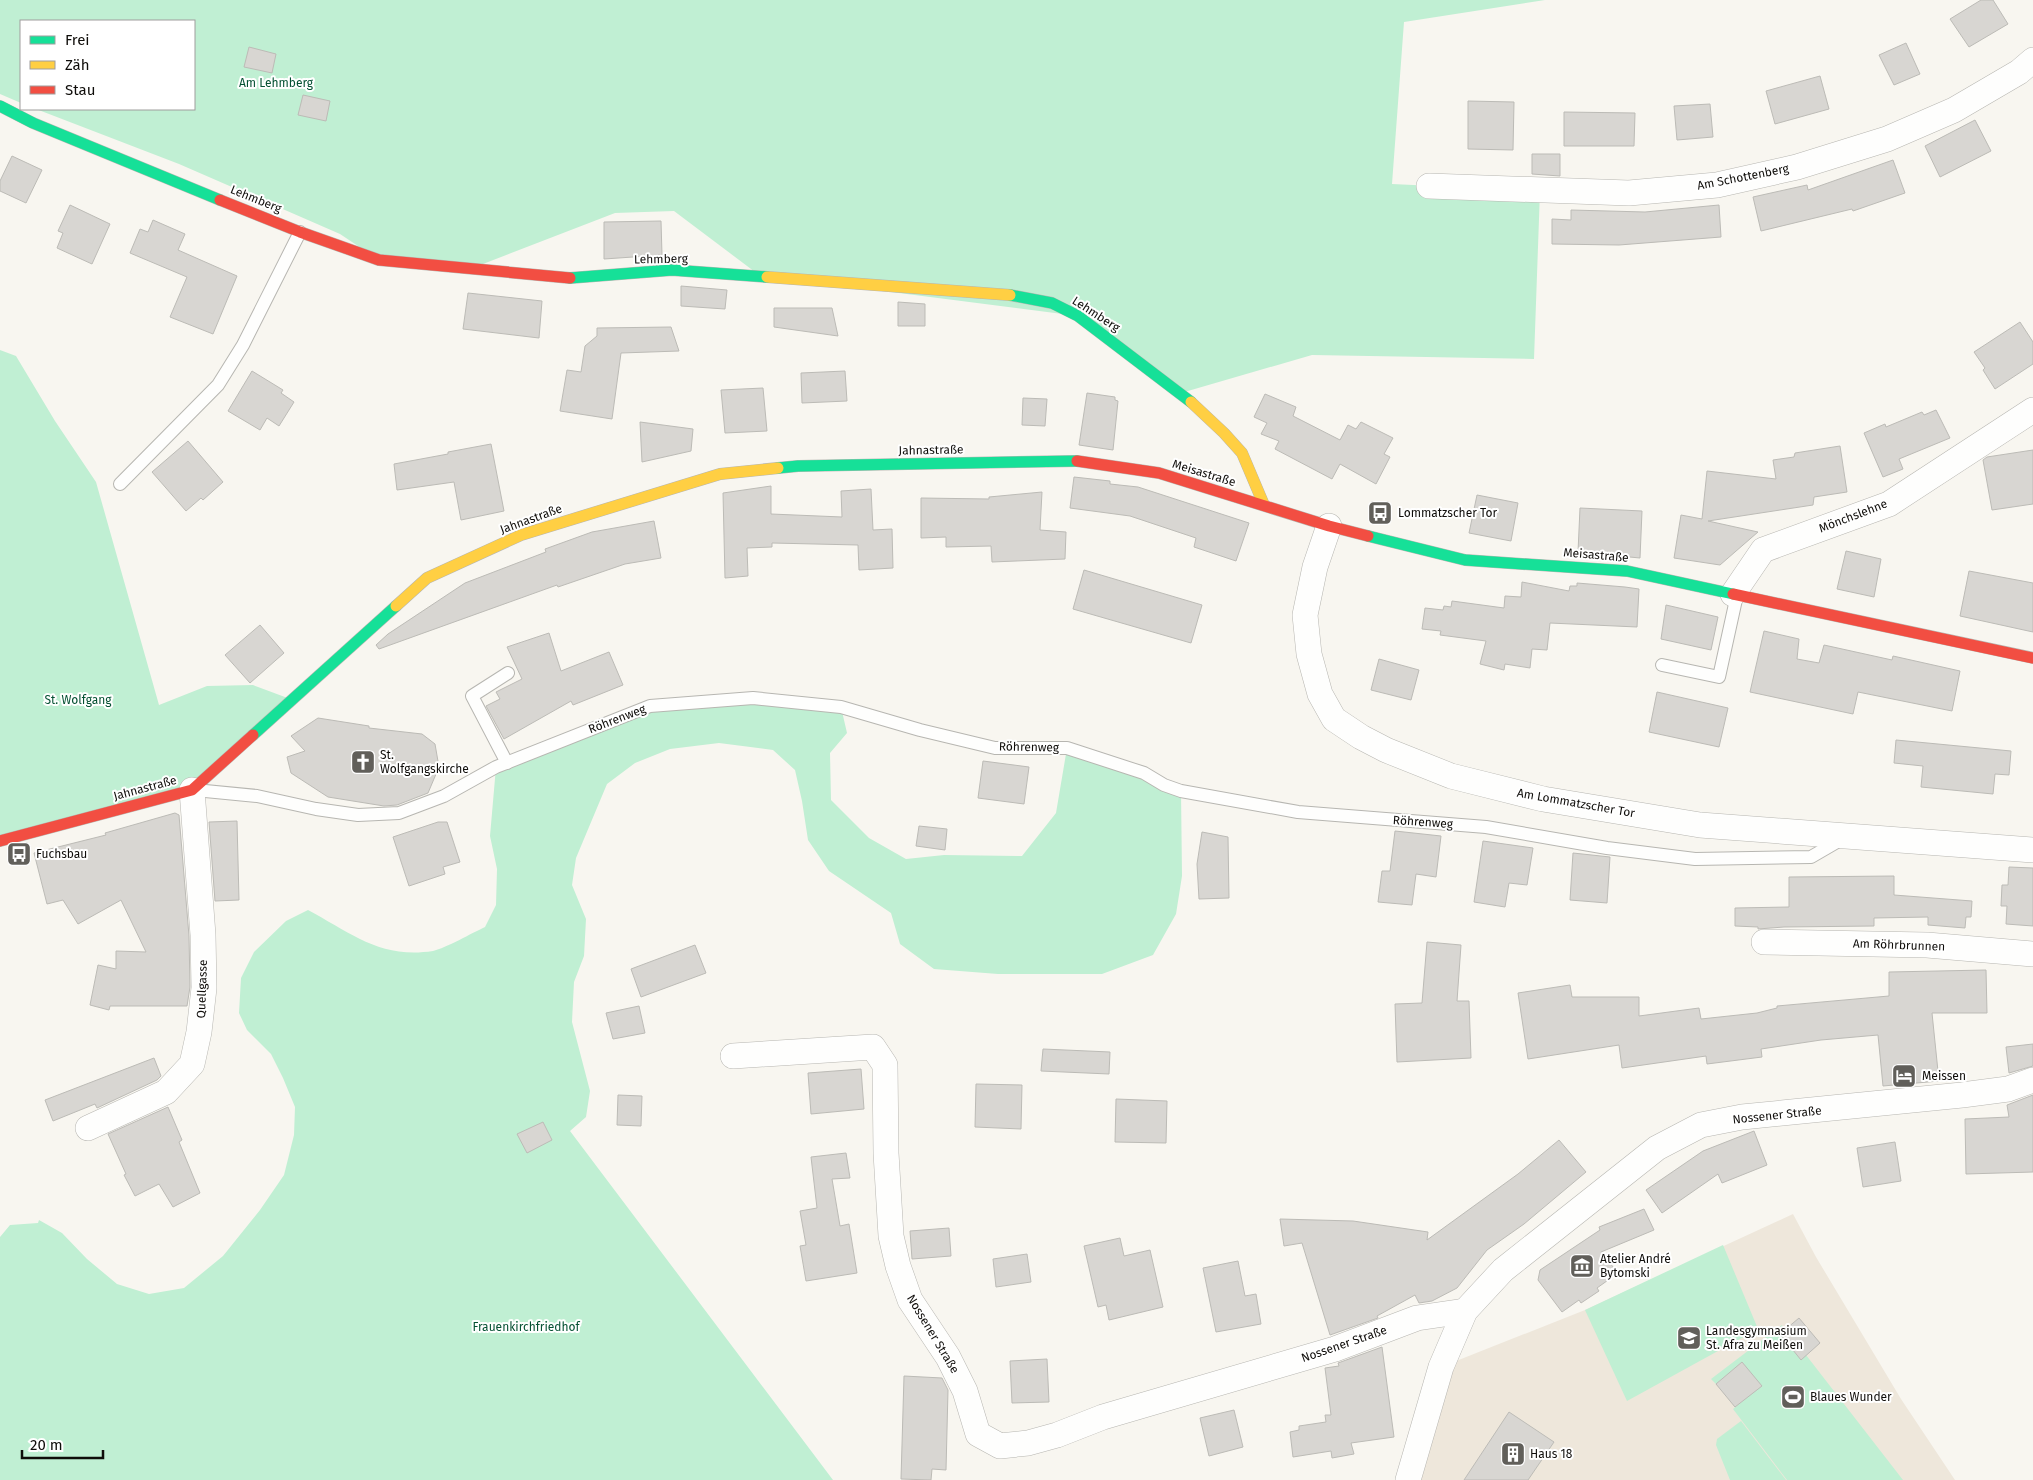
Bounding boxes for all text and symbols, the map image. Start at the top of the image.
legend [20,20,195,110]
text: Frei [65,31,90,49]
text: Zäh [65,56,90,74]
park label: Am Lehmberg [239,76,314,90]
text: Stau [65,81,95,99]
street label: Am Schottenberg [1696,161,1791,193]
street label: Lehmberg [228,182,284,216]
street label: Lehmberg [634,252,689,266]
street label: Lehmberg [1070,293,1123,335]
street label: Jahnastraße [898,442,964,458]
street label: Meisastraße [1171,457,1237,489]
street label: Mönchslehne [1817,496,1889,536]
bus stop icon: Lommatzscher Tor [1367,500,1393,526]
street label: Jahnastraße [498,501,564,537]
place label: Lommatzscher Tor [1398,506,1498,520]
street label: Meisastraße [1563,545,1629,565]
park label: St. Wolfgang [44,693,112,707]
street label: Röhrenweg [586,701,648,736]
street label: Röhrenweg [999,739,1060,755]
place label: St. Wolfgangskirche [380,748,469,776]
church icon: St. Wolfgangskirche [350,749,376,775]
street label: Jahnastraße [112,773,178,803]
street label: Am Lommatzscher Tor [1516,786,1636,820]
street label: Röhrenweg [1392,813,1454,831]
bus stop icon: Fuchsbau [6,841,32,867]
place label: Fuchsbau [36,847,87,861]
street label: Am Röhrbrunnen [1853,936,1945,954]
street label: Quellgasse [194,959,210,1019]
hotel icon: Meissen [1891,1063,1917,1089]
place label: Meissen [1922,1069,1966,1083]
street label: Nossener Straße [1732,1103,1822,1127]
place label: Atelier André Bytomski [1600,1252,1671,1280]
museum icon: Atelier André Bytomski [1569,1253,1595,1279]
street label: Nossener Straße [904,1292,962,1376]
park label: Frauenkirchfriedhof [472,1320,581,1334]
street label: Nossener Straße [1299,1323,1389,1365]
place label: Landesgymnasium St. Afra zu Meißen [1706,1324,1807,1352]
school or university icon: Landesgymnasium St. Afra zu Meißen [1676,1325,1702,1351]
sports icon: Blaues Wunder [1780,1384,1806,1410]
place label: Blaues Wunder [1810,1390,1892,1404]
scale bar [22,1428,104,1460]
text: 20 m [30,1436,63,1454]
building icon: Haus 18 [1500,1441,1526,1467]
place label: Haus 18 [1530,1447,1573,1461]

